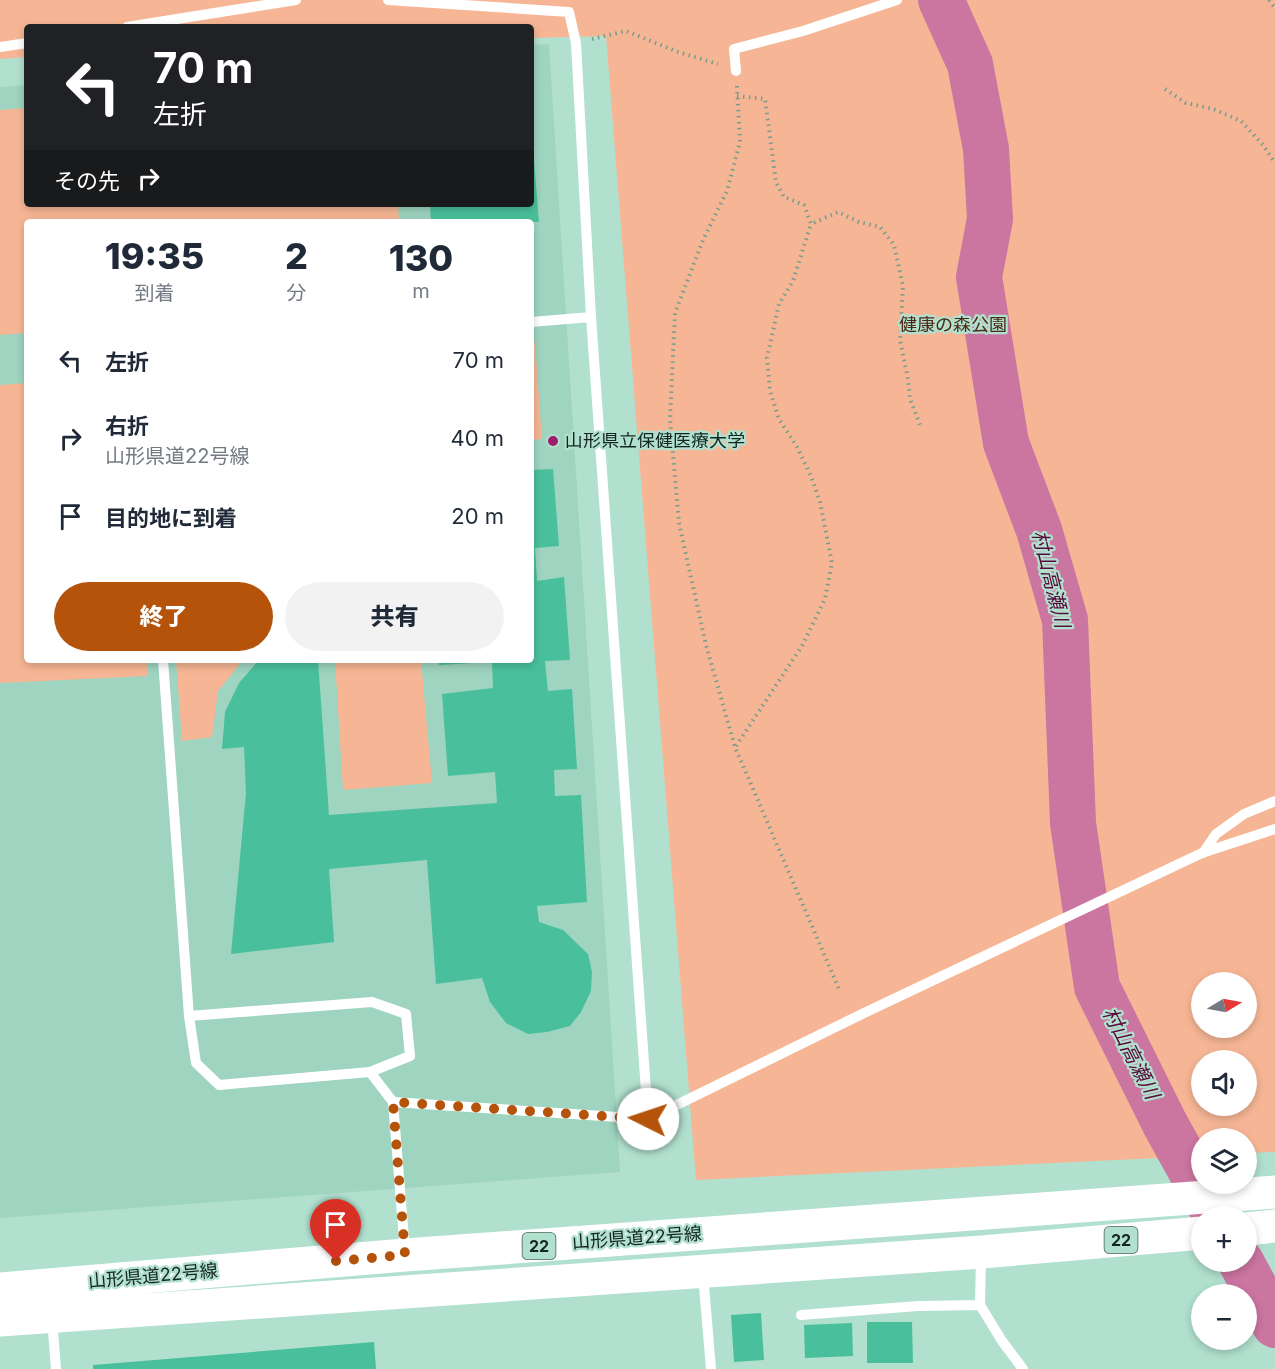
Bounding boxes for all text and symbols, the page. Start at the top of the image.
text: 70 m [153,42,253,93]
icon: left [54,48,132,126]
text: 左折 [153,98,207,131]
icon: right [132,162,165,195]
text: その先 [54,168,120,194]
text: 19:35 [105,234,204,278]
text: 2 [285,234,308,278]
text: 130 [389,236,453,280]
text: m [412,279,430,303]
text: 到着 [135,281,175,305]
text: 分 [287,281,307,305]
park label: 健康の森公園 [899,314,1007,335]
icon: left [54,344,87,377]
text: 70 m [453,347,504,373]
text: 左折 [105,349,149,375]
text: 右折 [105,413,149,439]
icon: right [54,422,87,455]
text: 40 m [450,425,504,451]
place label: 山形県立保健医療大学 [565,430,745,451]
marker: 山形県立保健医療大学 [546,434,560,448]
text: 山形県道22号線 [105,444,249,468]
icon: arrive [54,500,87,533]
text: 20 m [451,503,504,529]
text: 目的地に到着 [105,505,237,531]
water label: 村山高瀬川 [1027,528,1075,632]
button: 終了 [54,582,273,651]
button: 共有 [285,582,504,651]
north arrow [1191,972,1257,1038]
map controls [1191,972,1257,1350]
water label: 村山高瀬川 [1098,1003,1165,1105]
button: sound [1191,1050,1257,1116]
position arrow [616,1087,680,1151]
button: layers [1191,1128,1257,1194]
pin [310,1199,361,1261]
button: + [1191,1206,1257,1272]
icon: arrive [319,1208,352,1241]
street label: 山形県道22号線 [571,1222,703,1253]
road number: 22 [1104,1227,1138,1253]
road number: 22 [522,1233,556,1259]
street label: 山形県道22号線 [87,1259,219,1292]
button: − [1191,1284,1257,1350]

